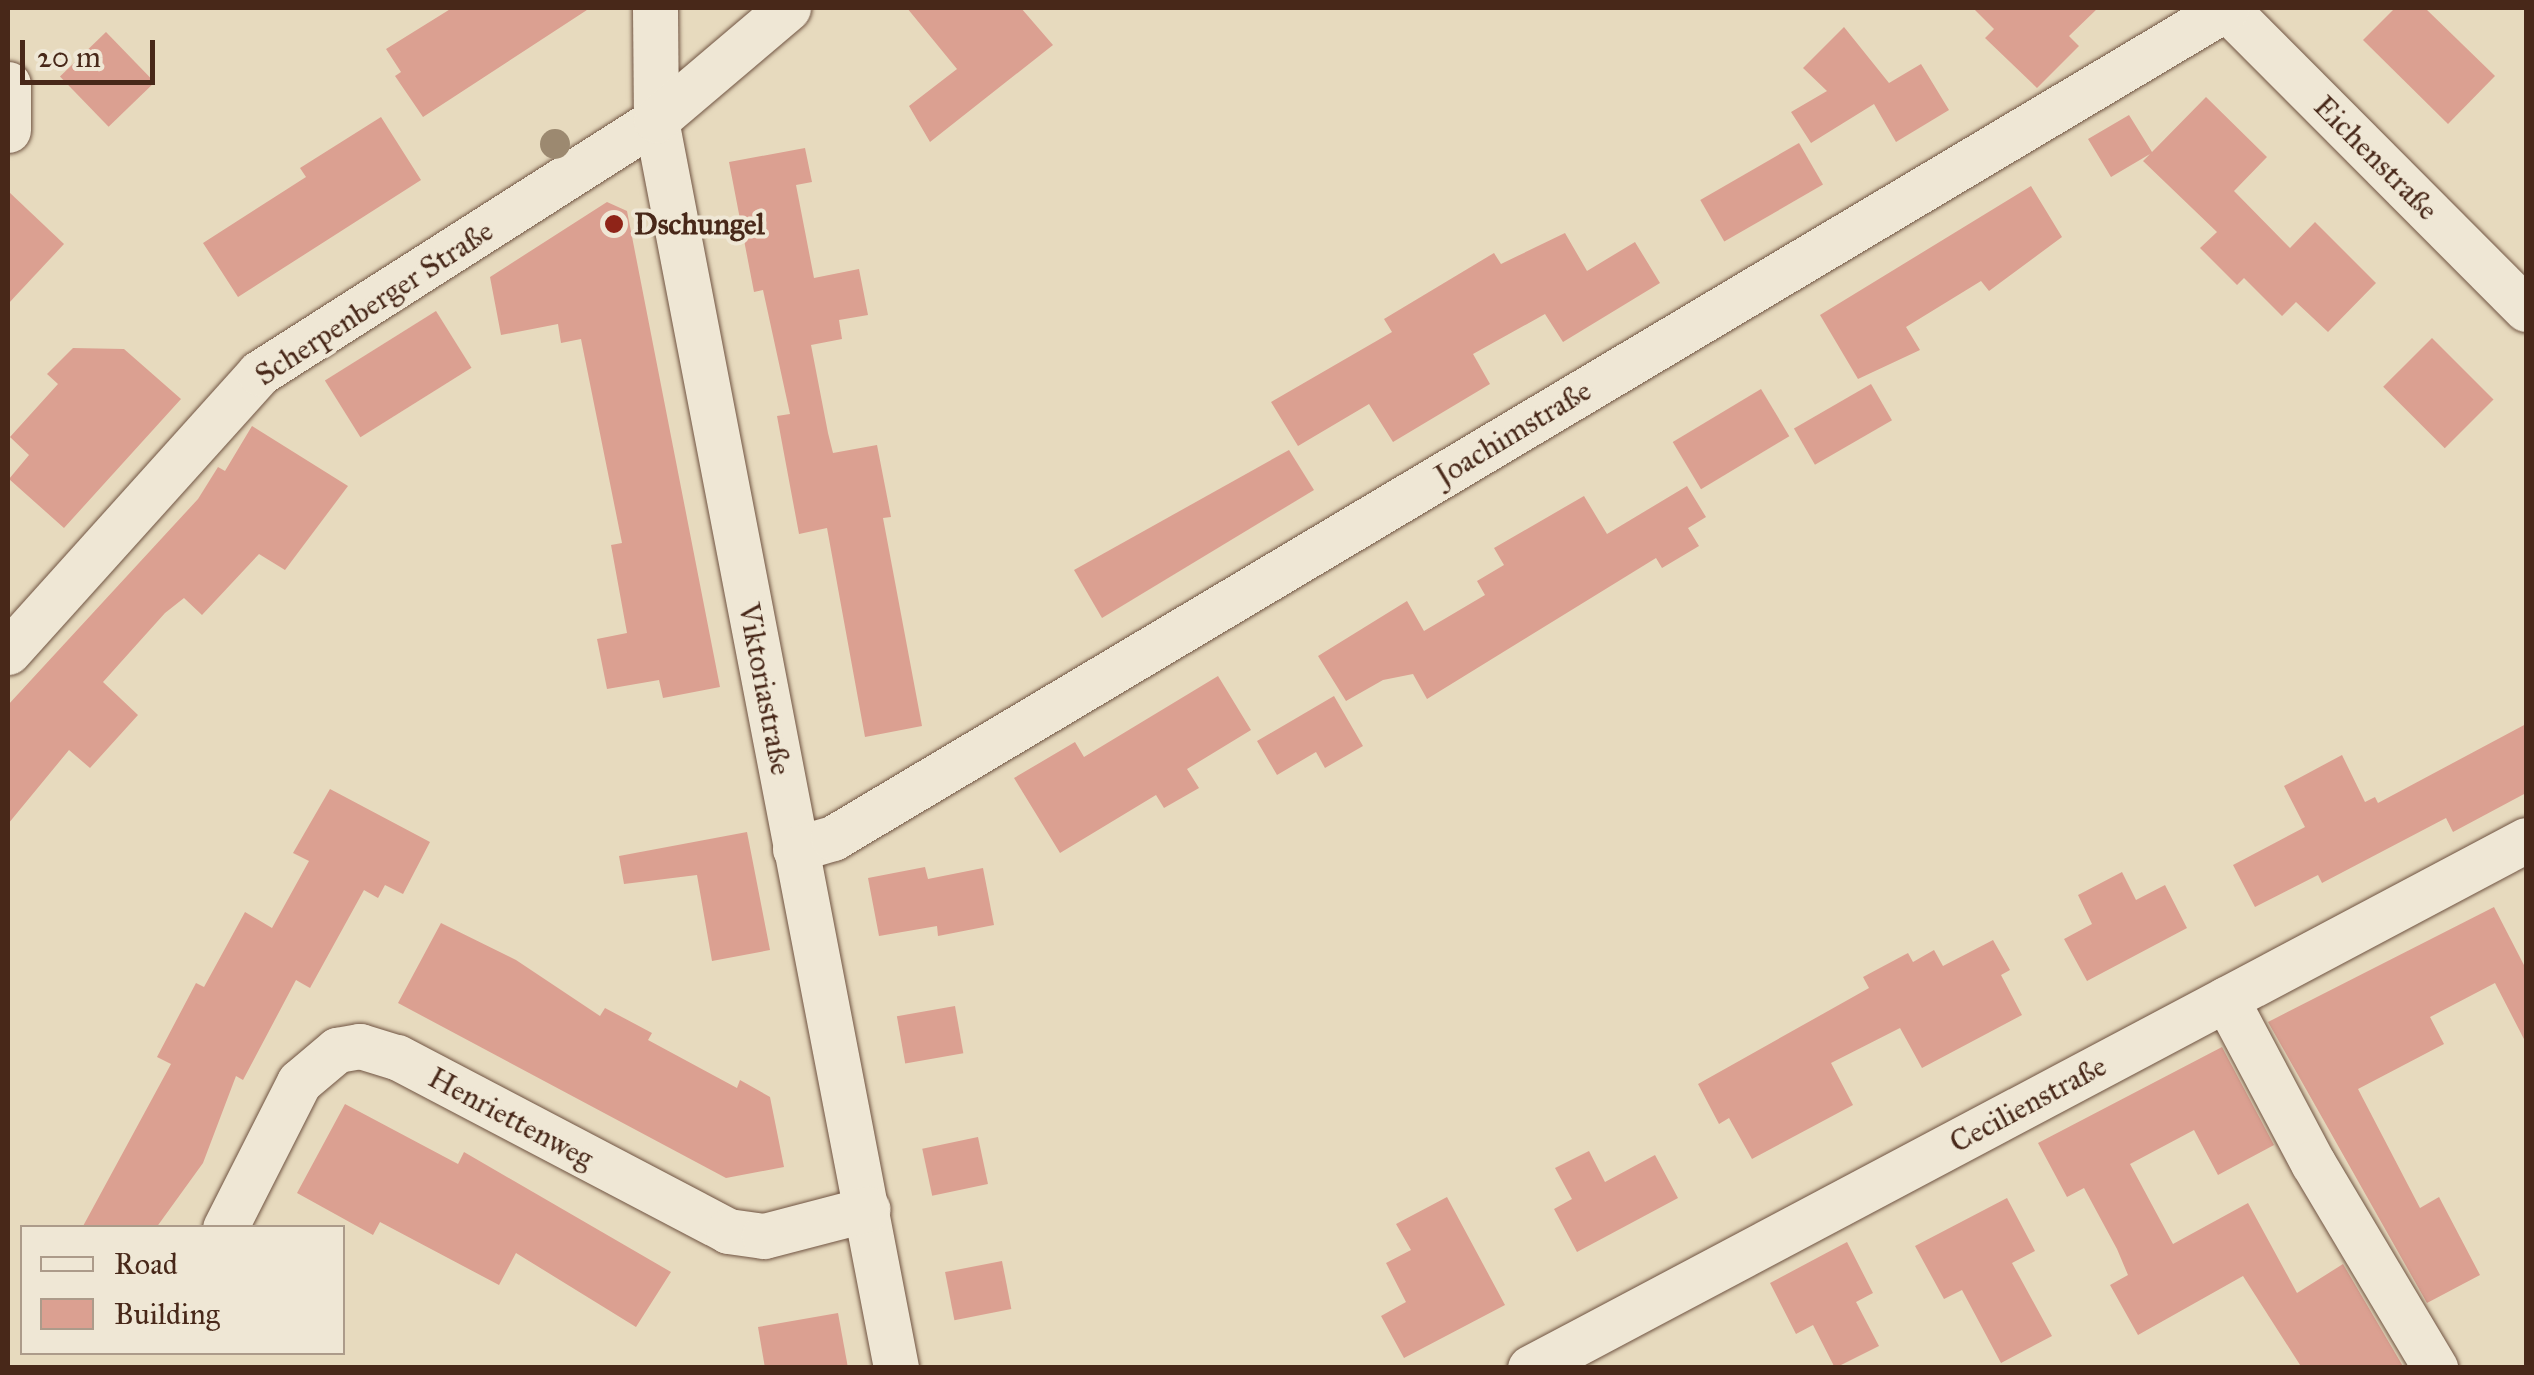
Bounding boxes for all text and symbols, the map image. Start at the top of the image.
scale bar [25,20,160,82]
text: 20 m [37,39,101,75]
street label: Eichenstraße [2306,88,2446,228]
place label: Dschungel [634,206,765,242]
street label: Scherpenberger Straße [248,213,500,393]
marker: Dschungel [603,213,625,235]
street label: Joachimstraße [1428,372,1598,494]
street label: Viktoriastraße [731,600,799,778]
street label: Cecilienstraße [1943,1048,2113,1160]
street label: Henriettenweg [422,1059,600,1177]
legend [20,1225,345,1355]
text: Road [114,1246,178,1282]
text: Building [114,1296,220,1332]

